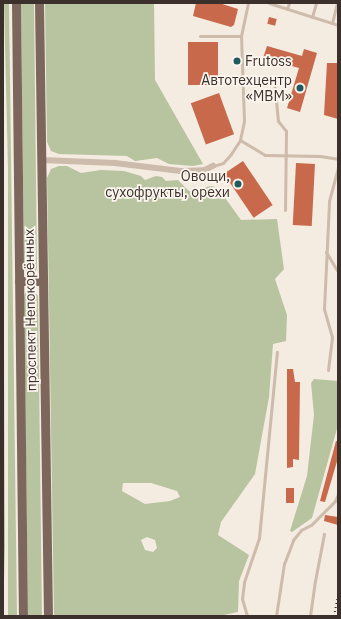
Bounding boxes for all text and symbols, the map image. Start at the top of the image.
place label: Frutoss [245,53,292,69]
marker: Frutoss [232,56,242,66]
place label: Автотехцентр «МВМ» [201,72,292,104]
marker: Автотехцентр «МВМ» [295,83,305,93]
place label: Овощи, сухофрукты, орехи [105,168,230,200]
marker: Овощи, сухофрукты, орехи [233,179,243,189]
street label: проспект Непокорённых [20,229,40,391]

